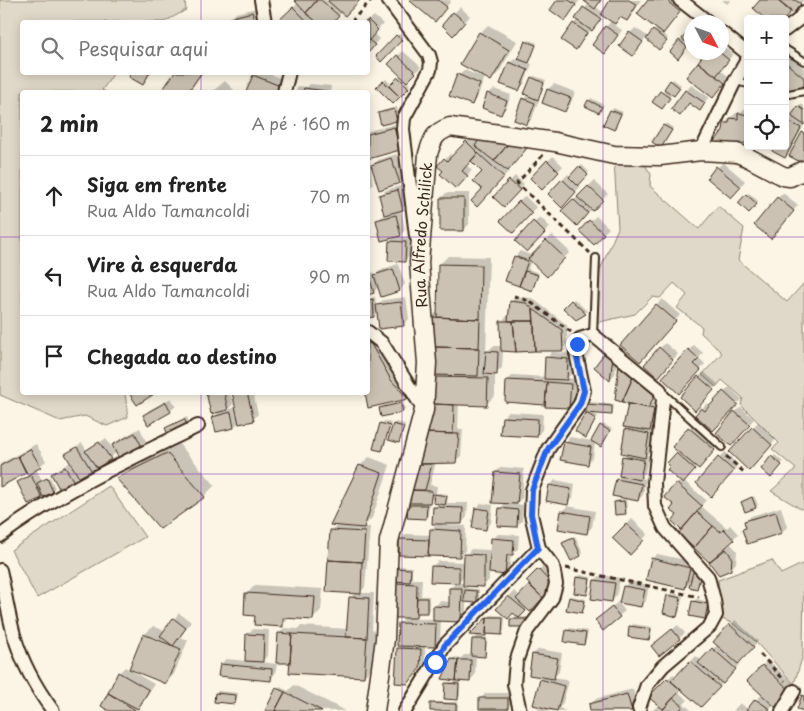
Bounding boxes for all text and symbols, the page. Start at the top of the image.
north arrow [684,15,729,60]
map controls [744,15,789,150]
button: + [744,15,789,60]
search box [20,20,370,75]
icon: search [38,34,66,62]
text: Pesquisar aqui [78,34,208,62]
button: − [744,60,789,105]
button: locate [744,105,789,150]
text: 2 min [40,107,99,139]
text: A pé · 160 m [252,111,350,135]
street label: Rua Alfredo Schilick [406,161,437,309]
text: Siga em frente [87,170,227,198]
icon: ahead [40,182,68,210]
text: 70 m [310,184,350,208]
text: Rua Aldo Tamancoldi [87,198,250,222]
text: Vire à esquerda [87,250,238,278]
icon: left [40,262,68,290]
text: 90 m [309,264,350,288]
text: Rua Aldo Tamancoldi [87,278,250,302]
route end [566,333,589,356]
icon: arrive [40,342,68,370]
text: Chegada ao destino [87,342,277,370]
route start [424,651,447,674]

